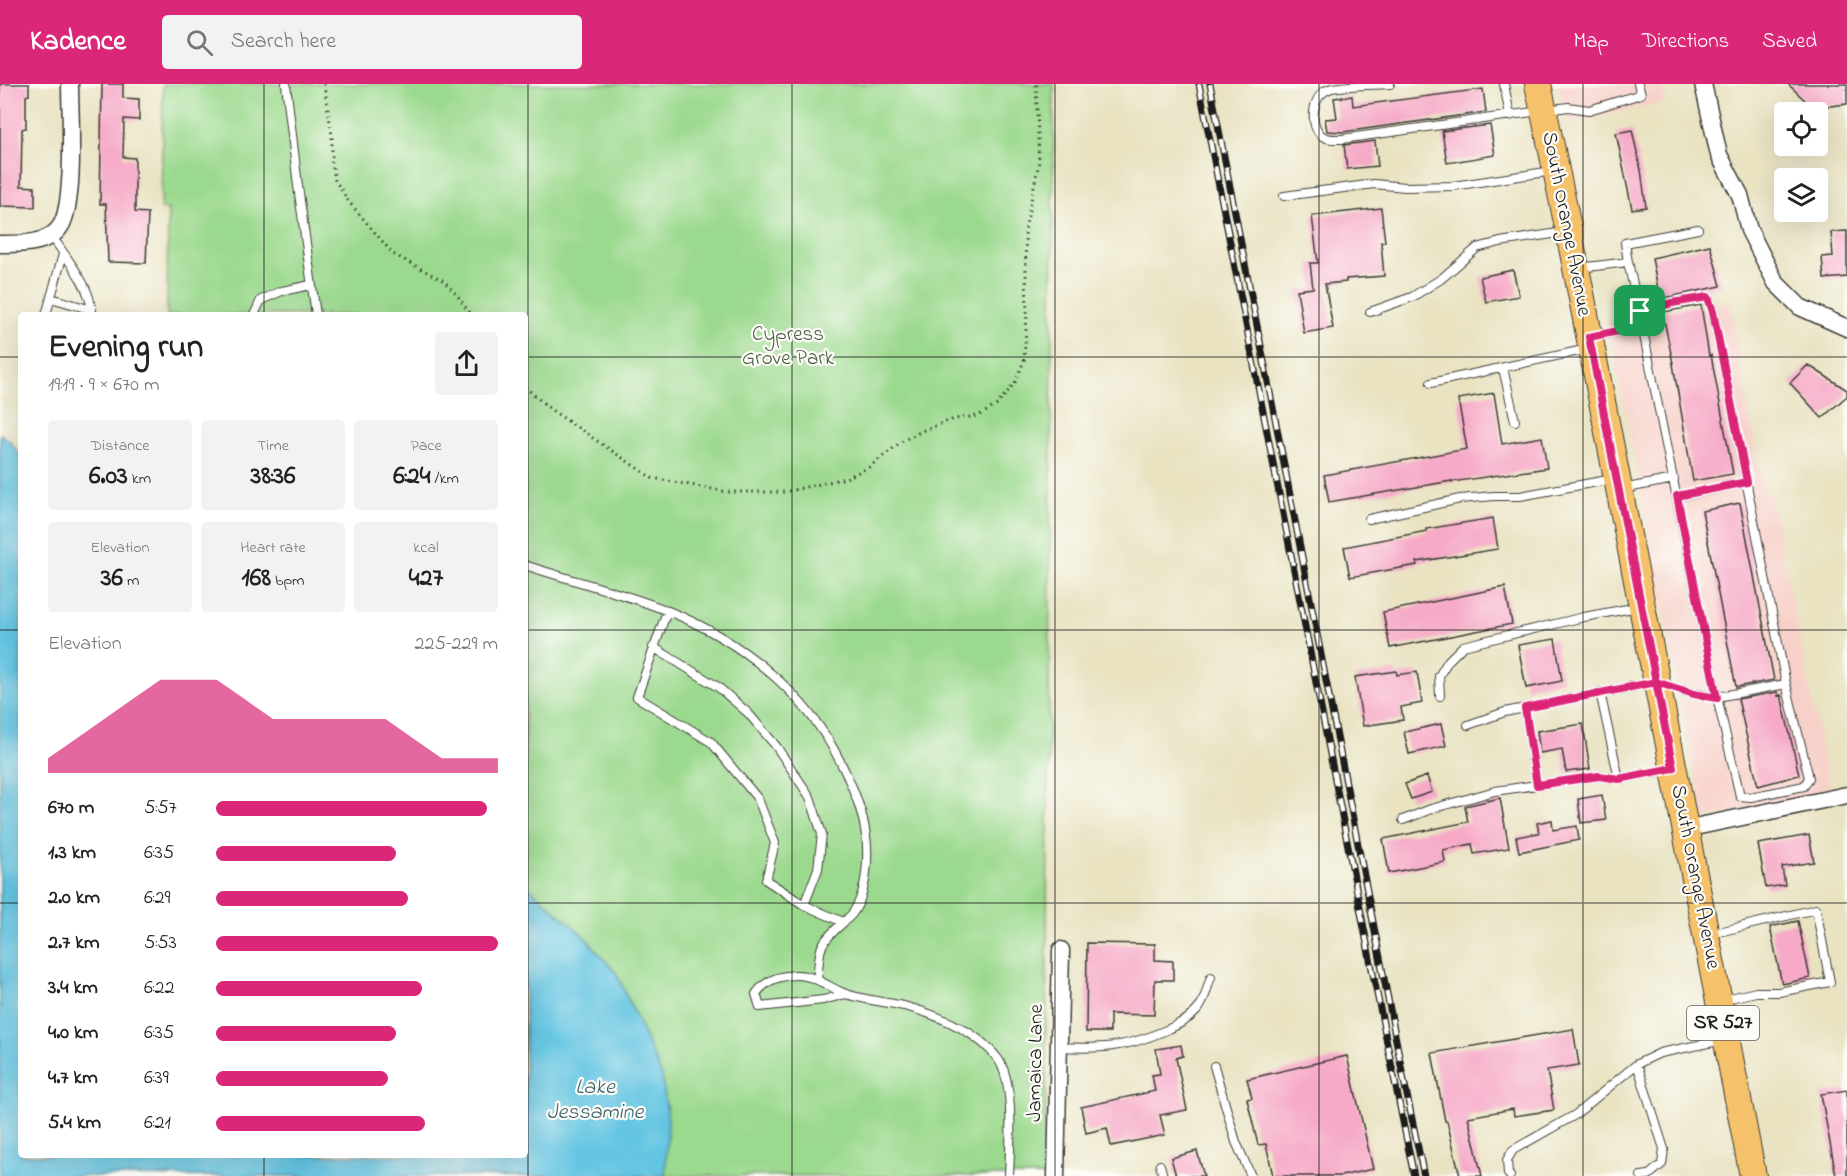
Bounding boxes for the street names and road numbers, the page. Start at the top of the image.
street label: South Orange Avenue [1531,129,1599,320]
street label: South Orange Avenue [1660,782,1728,973]
street label: Jamaica Lane [1020,1003,1052,1122]
road number: SR 527 [1687,1006,1759,1040]

